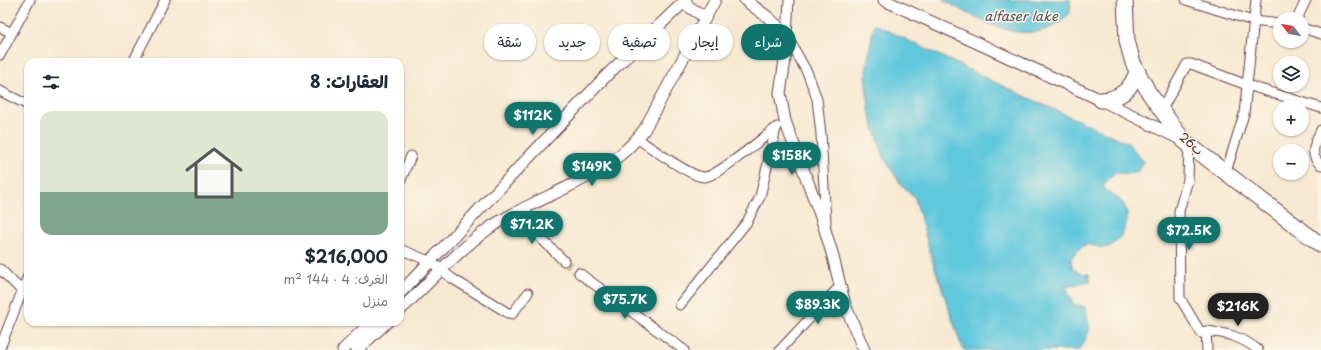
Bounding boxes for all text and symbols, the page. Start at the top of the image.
water label: alfaser lake [984,6,1059,25]
north arrow [1273,12,1309,48]
map controls [1273,12,1309,180]
chip: شقة [484,24,536,60]
chip: جديد [544,24,600,60]
chip: تصفية [608,24,670,60]
chip: إيجار [678,24,733,60]
chip: شراء [741,24,796,60]
button: layers [1273,56,1309,92]
text: العقارات: 8 [310,68,388,94]
icon: filters [40,71,62,93]
button: + [1273,100,1309,136]
pin: $112K [505,102,561,136]
text: $112K [514,105,552,124]
street label: 26ب [1176,128,1208,159]
icon: home [178,137,250,209]
pin: $158K [764,142,820,176]
button: − [1273,144,1309,180]
text: $158K [772,145,812,164]
pin: $149K [564,153,620,187]
text: $149K [572,156,612,175]
pin: $71.2K [499,211,565,245]
text: $71.2K [510,214,554,233]
pin: $72.5K [1156,217,1222,251]
text: $72.5K [1166,220,1212,239]
text: $216,000 [305,243,388,269]
text: الغرف: 4 · 144 m² [284,269,388,288]
pin: $75.7K [592,286,658,320]
text: $75.7K [603,289,647,308]
text: منزل [362,291,388,310]
pin: $89.3K [785,291,851,325]
pin: $216K [1210,293,1266,327]
text: $89.3K [795,294,841,313]
text: $216K [1217,296,1259,315]

